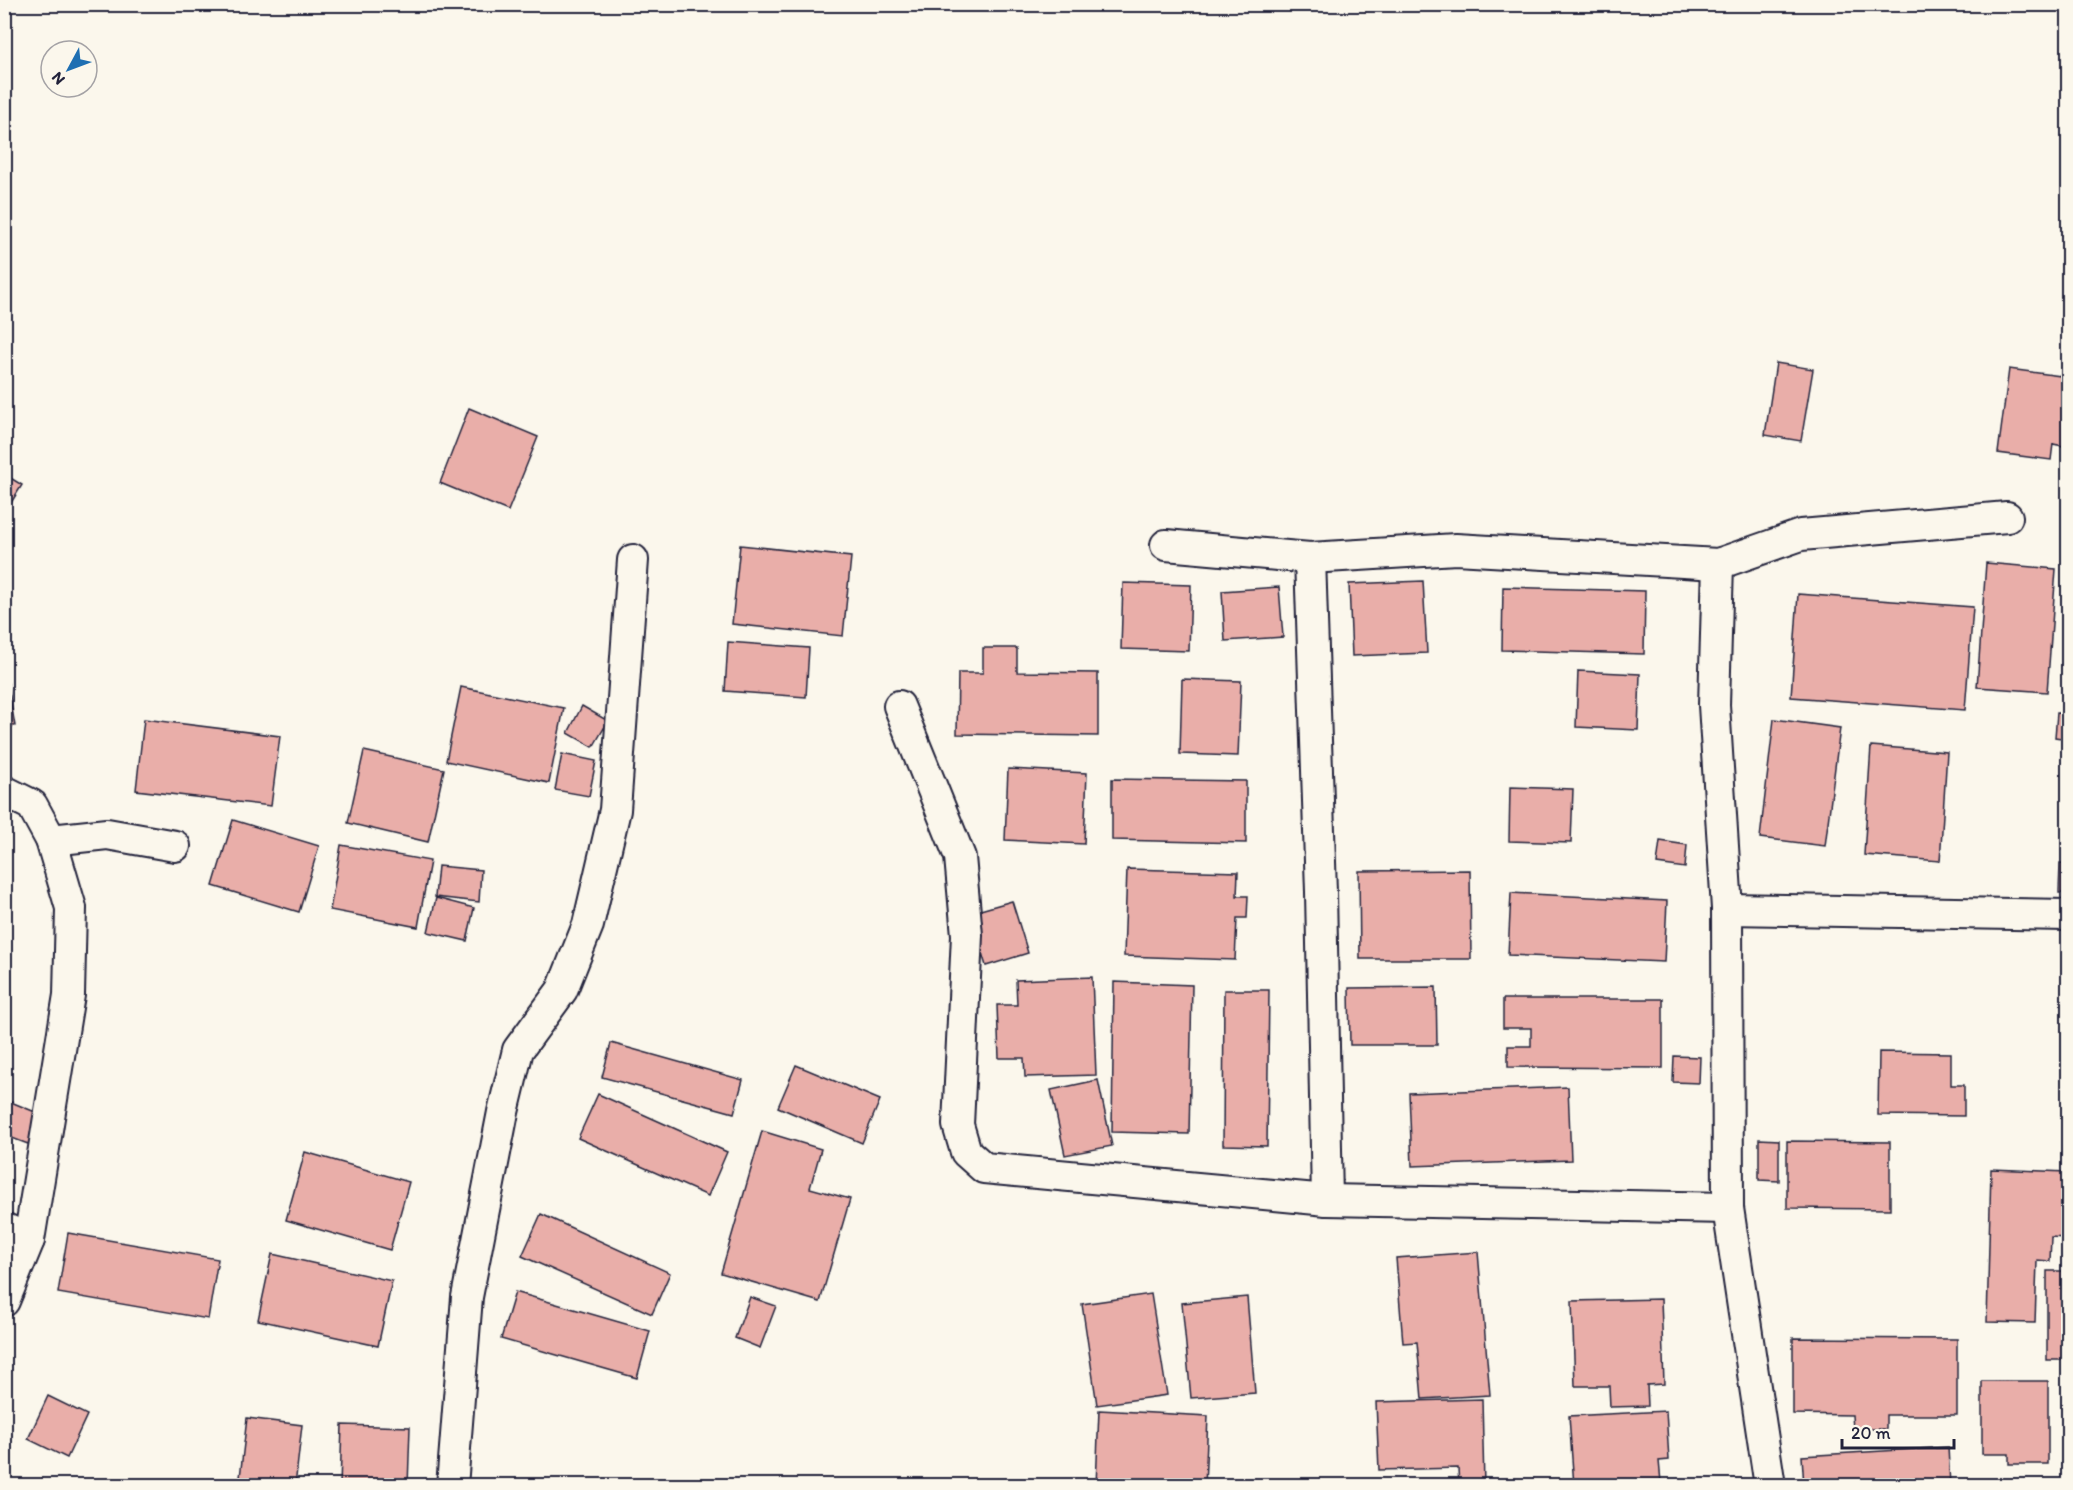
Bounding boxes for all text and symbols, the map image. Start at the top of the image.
north arrow [39,39,99,99]
text: N [47,68,69,89]
scale bar [1842,1412,1954,1450]
text: 20 m [1851,1422,1891,1444]

